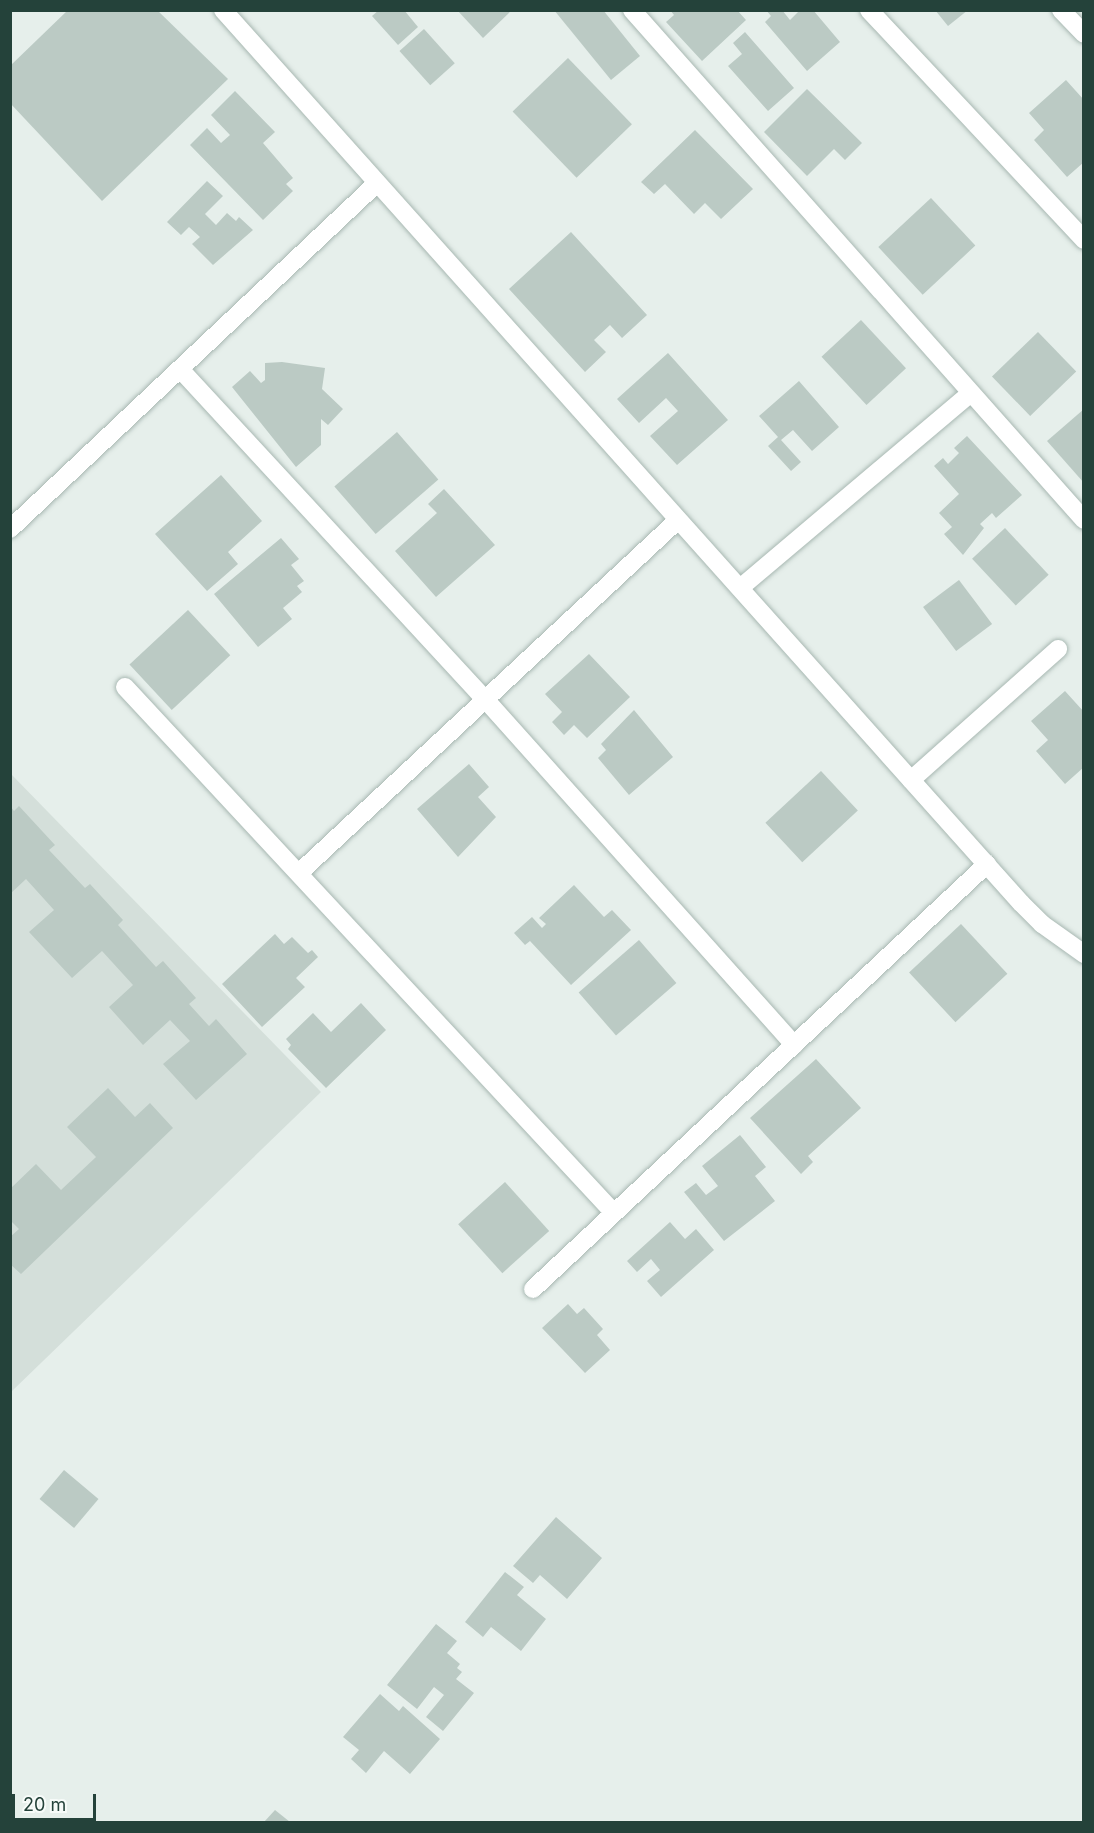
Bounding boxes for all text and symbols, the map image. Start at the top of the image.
scale bar [15,1782,99,1820]
text: 20 m [23,1794,66,1815]

